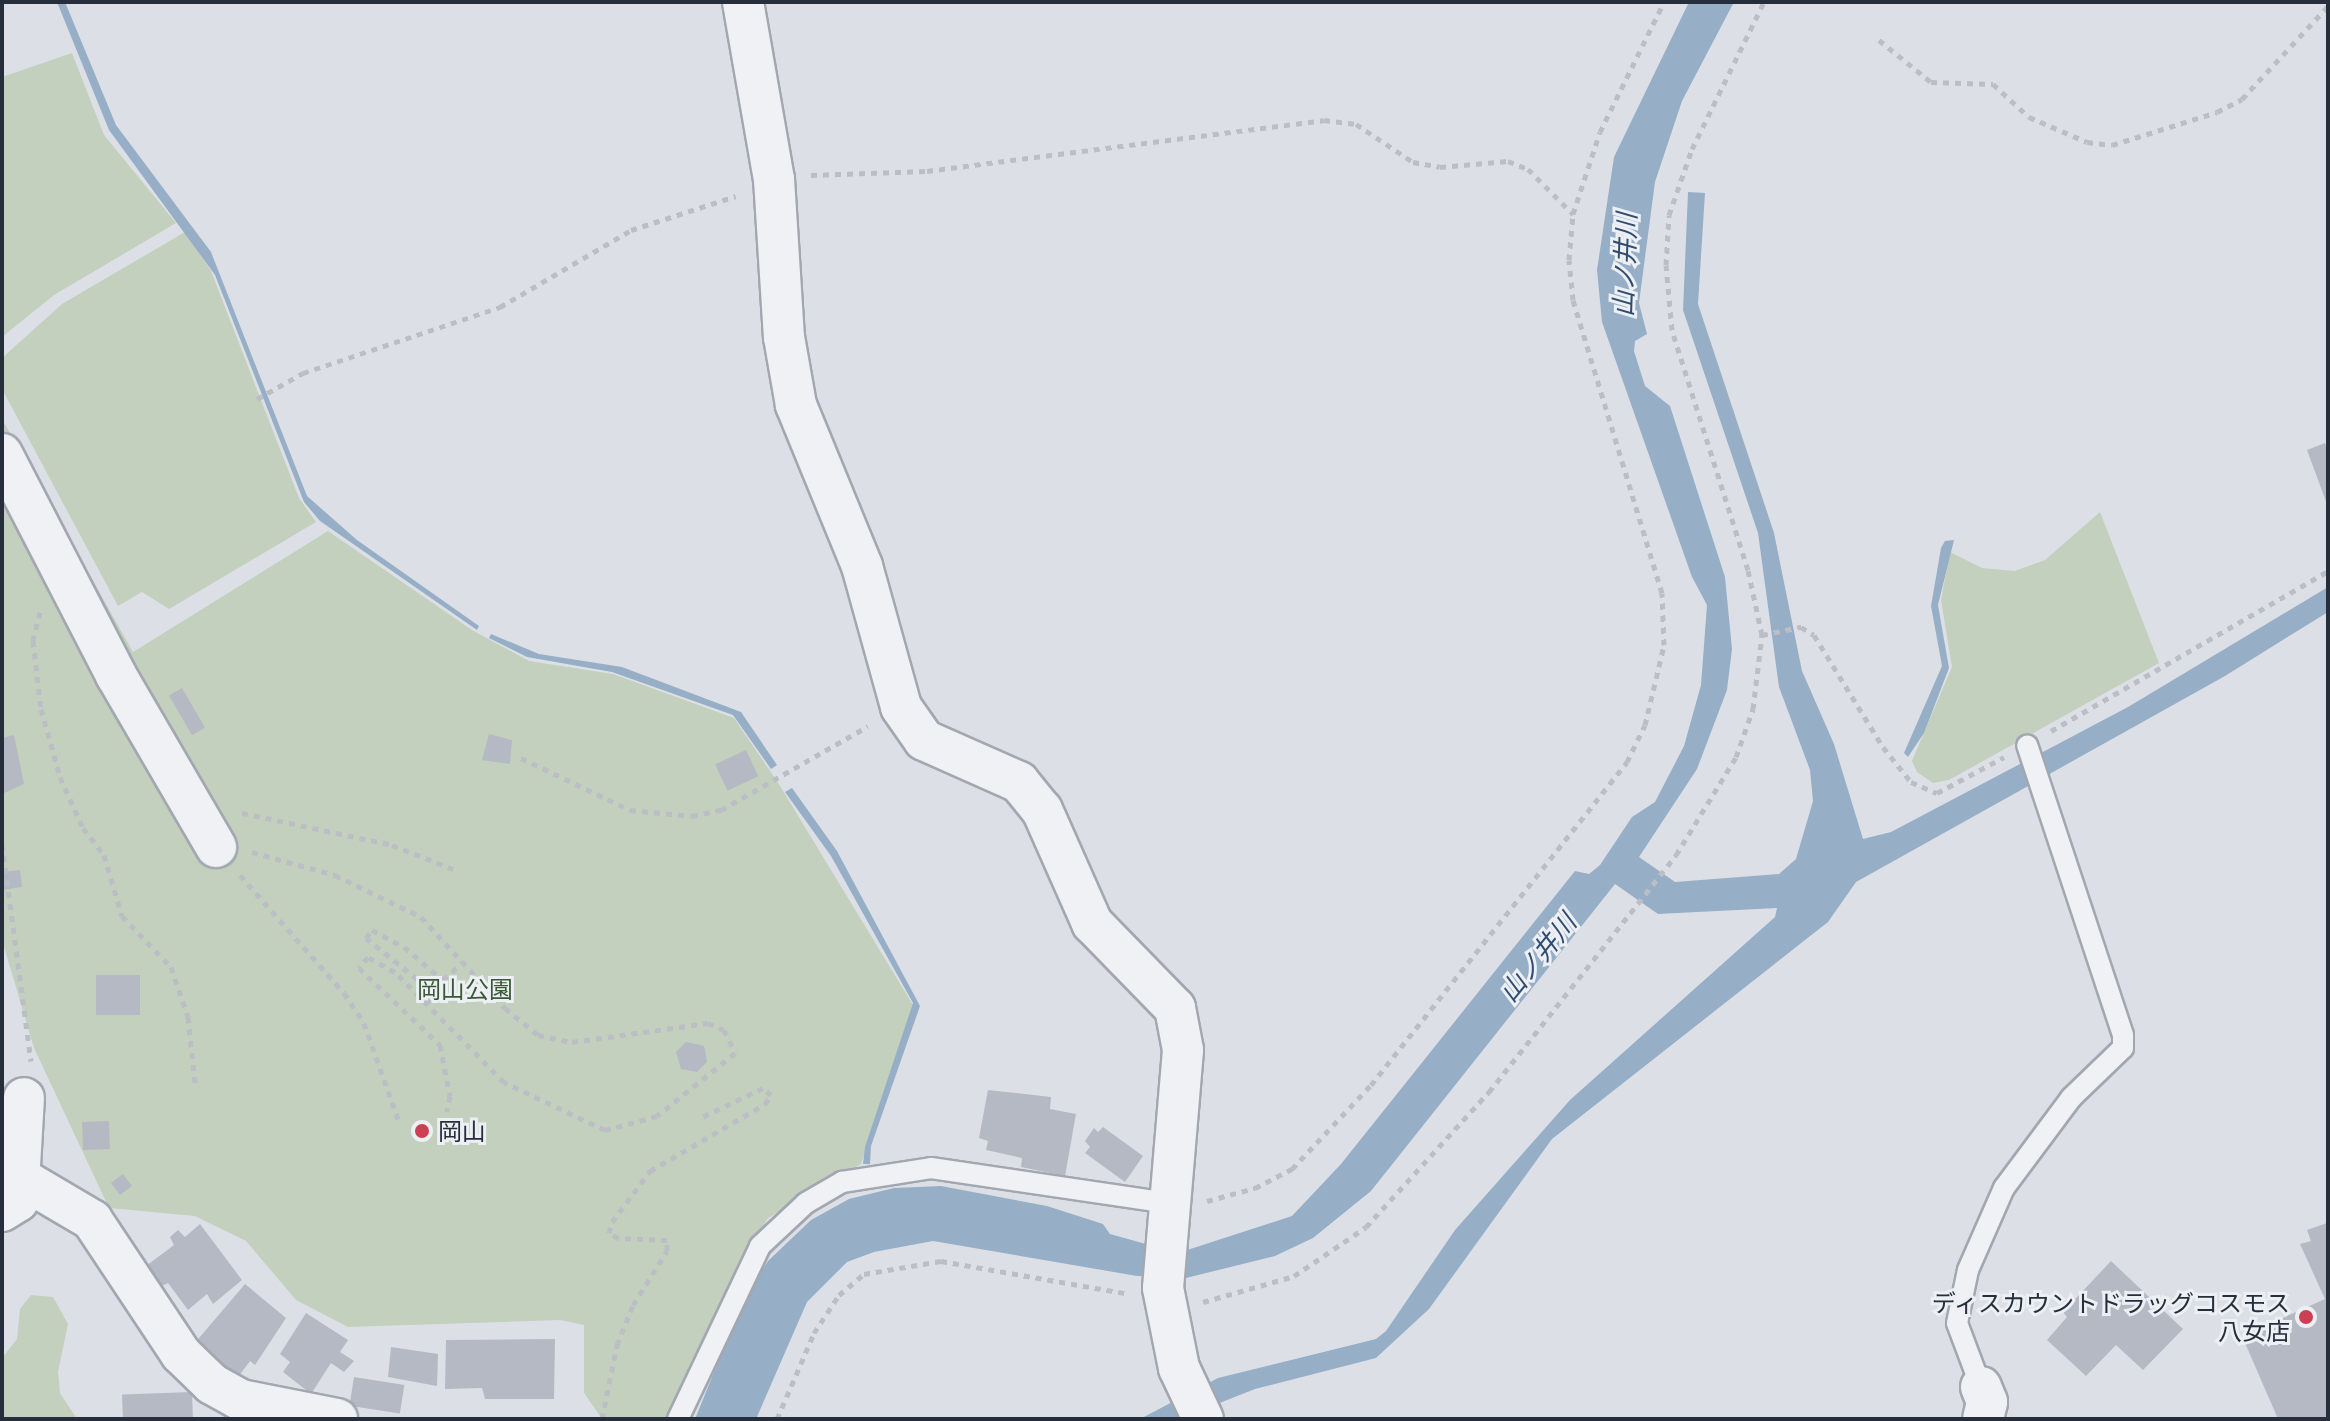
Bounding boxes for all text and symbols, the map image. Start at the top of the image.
water label: 山ノ井川 [1607,212,1641,318]
water label: 山ノ井川 [1492,907,1582,1007]
park label: 岡山公園 [417,975,513,1003]
place label: 岡山 [438,1117,486,1145]
marker: 岡山 [413,1122,431,1140]
place label: ディスカウントドラッグコスモス 八女店 [1930,1289,2290,1345]
marker: ディスカウントドラッグコスモス 八女店 [2297,1308,2315,1326]

